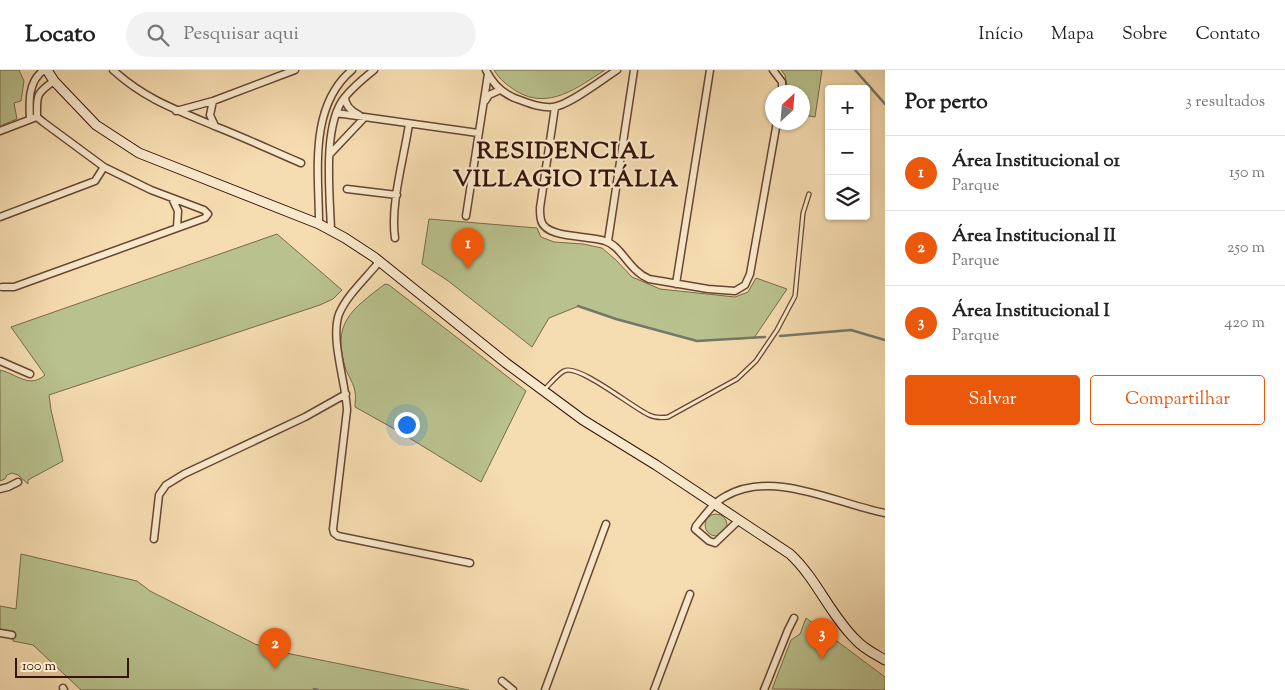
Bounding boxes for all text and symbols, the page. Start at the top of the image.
search box [126,12,476,57]
text: Locato [25,18,96,52]
icon: search [144,21,172,49]
text: Pesquisar aqui [184,21,299,48]
text: Início [978,22,1023,48]
text: Mapa [1051,22,1094,48]
text: Sobre [1122,22,1167,48]
text: Contato [1195,22,1260,48]
north arrow [765,85,810,130]
map controls [825,85,870,220]
button: + [825,85,870,130]
text: Por perto [905,88,988,118]
text: 3 resultados [1185,91,1265,114]
button: − [825,130,870,175]
district label: RESIDENCIAL VILLAGIO ITÁLIA [453,135,679,197]
text: Área Institucional 01 [952,148,1120,175]
text: 1 [918,162,924,185]
text: 150 m [1229,162,1265,185]
button: layers [825,175,870,220]
text: Parque [952,175,999,198]
text: Área Institucional II [952,223,1116,250]
pin: 1 [452,228,484,269]
text: 2 [917,237,925,260]
text: 250 m [1227,237,1265,260]
text: Parque [952,250,999,273]
text: Área Institucional I [952,298,1110,325]
text: 3 [918,312,924,335]
text: 420 m [1224,312,1265,335]
text: Parque [952,325,999,348]
button: Salvar [905,375,1080,425]
button: Compartilhar [1090,375,1265,425]
your location [394,412,420,438]
pin: 3 [806,618,838,659]
pin: 2 [259,628,291,669]
scale bar [15,655,129,678]
text: 100 m [22,657,56,677]

